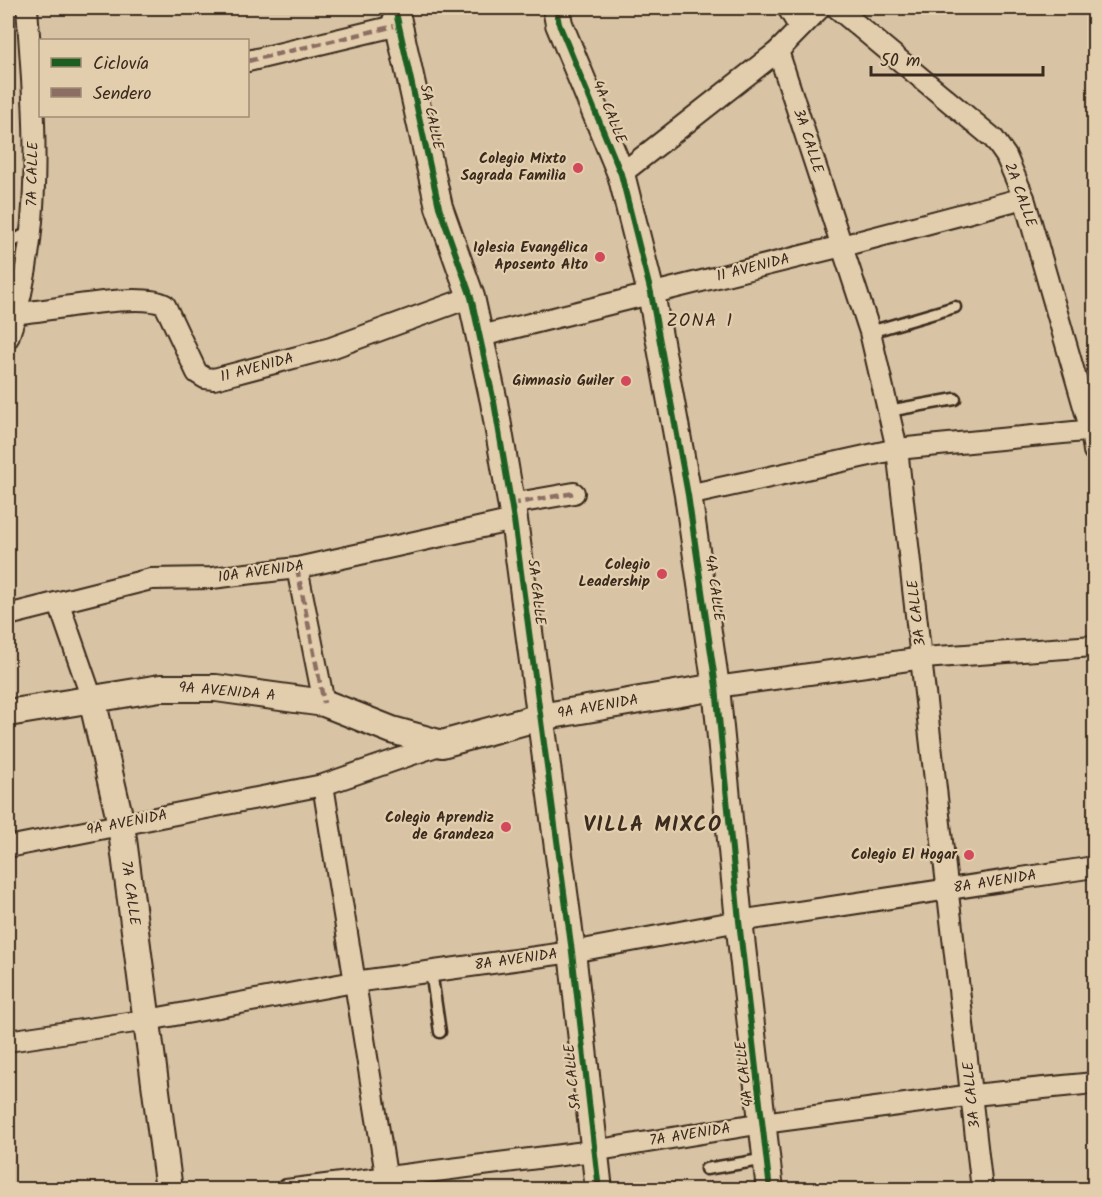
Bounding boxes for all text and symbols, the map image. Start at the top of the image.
legend [39,39,249,117]
scale bar [871,39,1044,77]
text: 50 m [880,47,920,76]
text: Ciclovía [93,50,149,79]
street label: 4A CALLE [585,77,633,149]
text: Sendero [93,80,151,109]
street label: 5A CALLE [412,82,450,153]
street label: 3A CALLE [786,105,830,178]
street label: 7A CALLE [20,140,46,207]
place label: Colegio Mixto Sagrada Familia [461,147,566,188]
street label: 2A CALLE [997,159,1043,232]
marker: Colegio Mixto Sagrada Familia [571,161,585,175]
place label: Iglesia Evangélica Aposento Alto [473,236,588,277]
street label: 11 AVENIDA [714,247,792,289]
marker: Iglesia Evangélica Aposento Alto [593,250,607,264]
district label: ZONA 1 [666,307,734,336]
street label: 11 AVENIDA [218,347,296,389]
place label: Gimnasio Guiler [512,369,615,393]
marker: Gimnasio Guiler [619,374,633,388]
place label: Colegio Leadership [579,553,650,594]
street label: 4A CALLE [697,553,731,624]
street label: 10A AVENIDA [216,554,306,590]
street label: 5A CALLE [520,558,552,628]
marker: Colegio Leadership [655,567,669,581]
street label: 3A CALLE [901,577,933,648]
street label: 9A AVENIDA A [178,676,276,708]
street label: 9A AVENIDA [556,688,640,726]
street label: 9A AVENIDA [84,803,170,843]
place label: Colegio Aprendiz de Grandeza [385,806,494,847]
district label: VILLA MIXCO [583,809,723,842]
marker: Colegio Aprendiz de Grandeza [499,820,513,834]
place label: Colegio El Hogar [851,843,958,867]
marker: Colegio El Hogar [962,848,976,862]
street label: 7A CALLE [114,859,147,928]
street label: 8A AVENIDA [952,864,1038,900]
street label: 8A AVENIDA [473,942,559,978]
street label: 4A CALLE [729,1038,761,1109]
street label: 5A CALLE [557,1041,588,1111]
street label: 3A CALLE [956,1059,987,1130]
street label: 7A AVENIDA [648,1117,732,1153]

